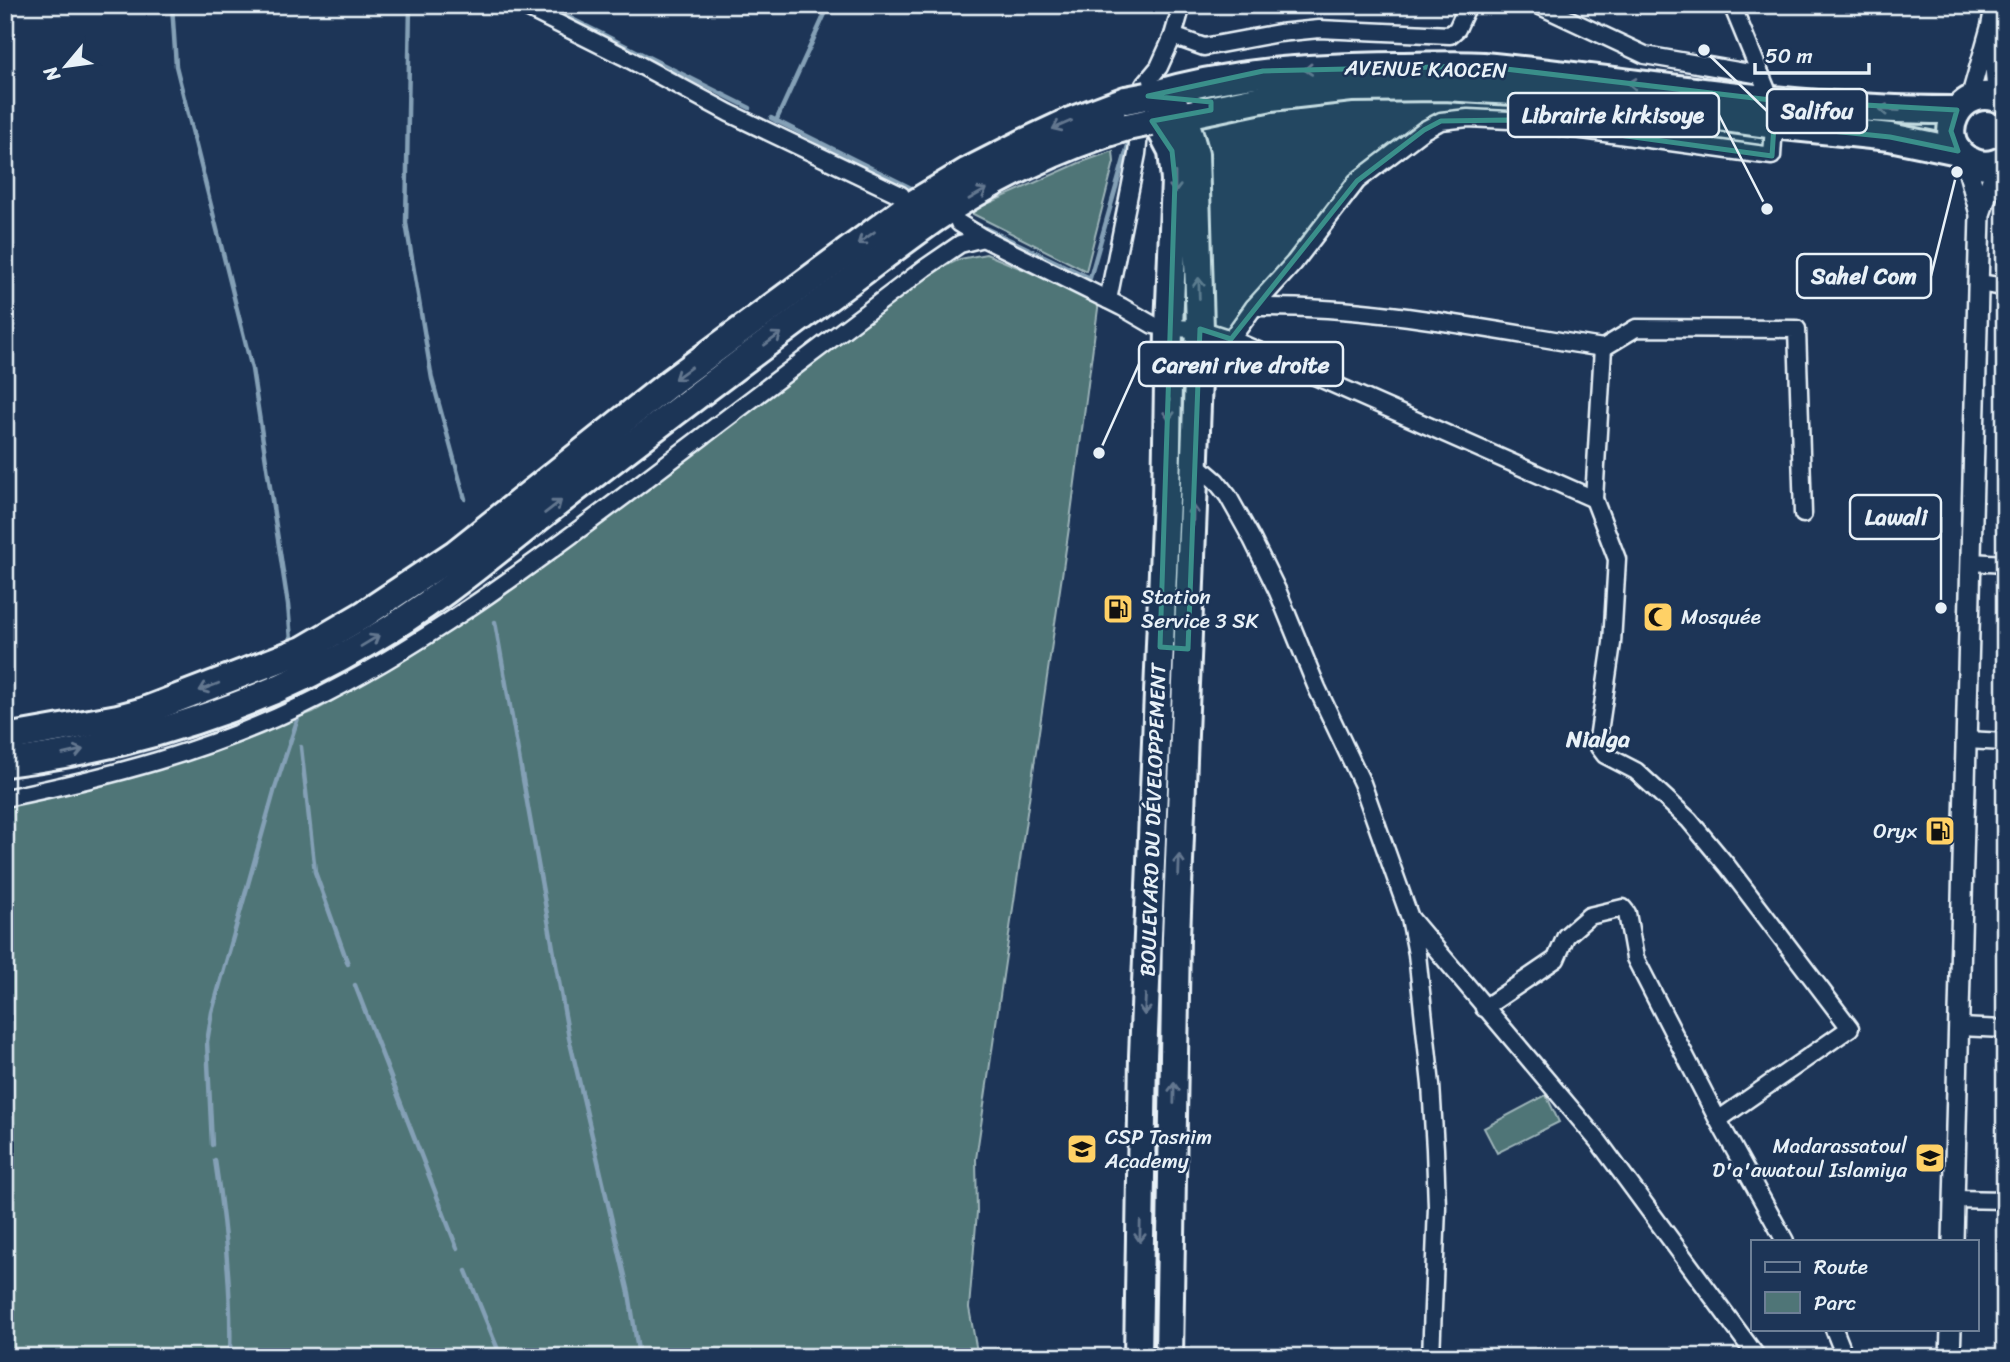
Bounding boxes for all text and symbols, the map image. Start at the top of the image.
north arrow [32,32,102,102]
scale bar [1755,32,1868,76]
text: 50 m [1765,37,1813,75]
street label: AVENUE KAOCEN [1343,49,1508,89]
text: N [34,60,70,89]
one-way arrow [1303,62,1326,75]
one-way arrow [1628,77,1650,90]
callout: Salifou [1767,89,1867,133]
text: Salifou [1780,91,1854,132]
callout: Librairie kirkisoye [1508,93,1719,137]
text: Librairie kirkisoye [1522,95,1705,136]
one-way arrow [1878,103,1901,116]
one-way arrow [1052,119,1074,132]
one-way arrow [1168,171,1182,194]
one-way arrow [968,186,988,200]
one-way arrow [857,231,876,245]
callout: Sahel Com [1797,254,1931,298]
text: Sahel Com [1810,256,1917,297]
one-way arrow [1192,277,1206,300]
one-way arrow [763,331,782,346]
callout: Careni rive droite [1139,342,1343,386]
text: Careni rive droite [1151,345,1330,386]
one-way arrow [674,366,693,380]
one-way arrow [1162,399,1175,422]
callout: Lawali [1850,495,1941,539]
text: Lawali [1865,497,1929,538]
one-way arrow [543,499,562,514]
one-way arrow [1186,504,1200,527]
place label: Station Service 3 SK [1141,578,1259,640]
fuel station icon: Station Service 3 SK [1101,592,1135,626]
place label: Mosquée [1681,598,1761,636]
mosque icon: Mosquée [1641,600,1675,634]
one-way arrow [360,634,380,648]
street label: BOULEVARD DU DÉVELOPPEMENT [1129,661,1178,977]
one-way arrow [199,682,220,694]
district label: Nialga [1565,719,1630,760]
one-way arrow [61,745,83,758]
place label: Oryx [1873,812,1917,850]
fuel station icon: Oryx [1923,814,1957,848]
one-way arrow [1173,854,1186,877]
one-way arrow [1139,993,1152,1016]
one-way arrow [1167,1081,1180,1104]
place label: CSP Tasnim Academy [1104,1118,1212,1180]
place label: Madarassatoul D'a'awatoul Islamiya [1712,1127,1908,1189]
school or university icon: CSP Tasnim Academy [1065,1132,1099,1166]
school or university icon: Madarassatoul D'a'awatoul Islamiya [1913,1141,1947,1175]
one-way arrow [1133,1220,1147,1243]
legend [1751,1240,1979,1330]
text: Route [1814,1248,1868,1286]
text: Parc [1814,1284,1856,1322]

